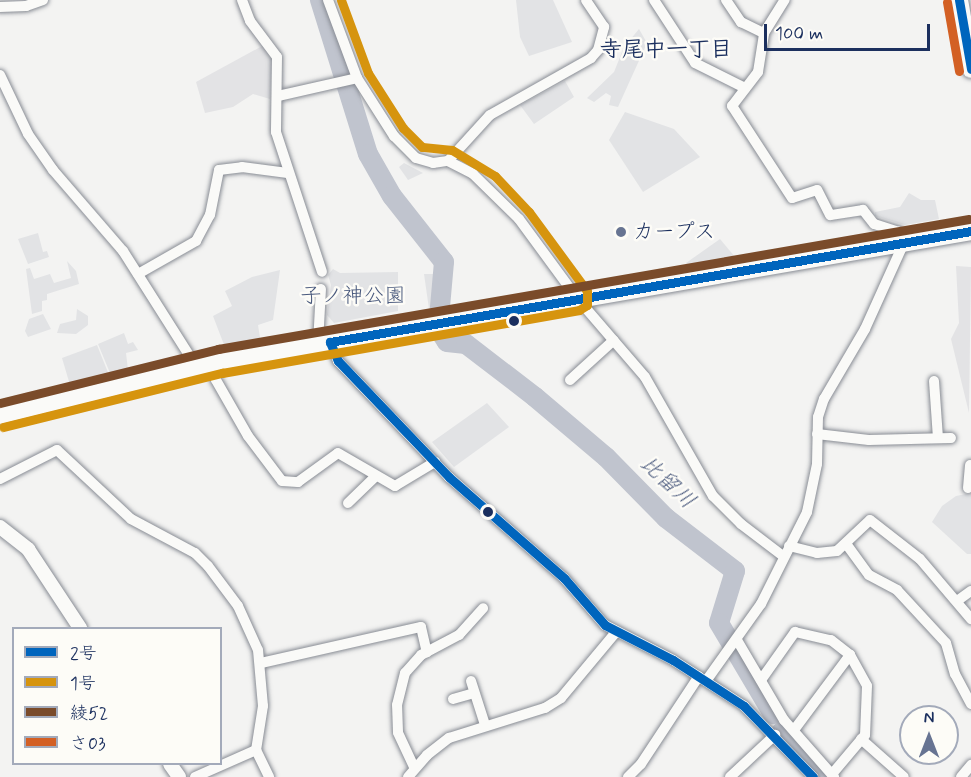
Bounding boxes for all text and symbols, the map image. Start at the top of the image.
scale bar [767,12,934,50]
text: 100 m [775,22,823,46]
district label: 寺尾中一丁目 [600,38,732,64]
place label: カープス [633,219,717,245]
marker: カープス [614,225,628,239]
park label: 子ノ神公園 [301,283,405,309]
unlabelled marker [508,315,520,327]
water label: 比留川 [634,451,700,515]
unlabelled marker [482,506,494,518]
legend [12,627,222,765]
text: 2号 [70,642,97,666]
text: 1号 [70,672,96,696]
text: 綾52 [70,702,108,726]
north arrow [899,705,959,765]
text: N [924,708,934,729]
text: さ03 [70,732,106,756]

